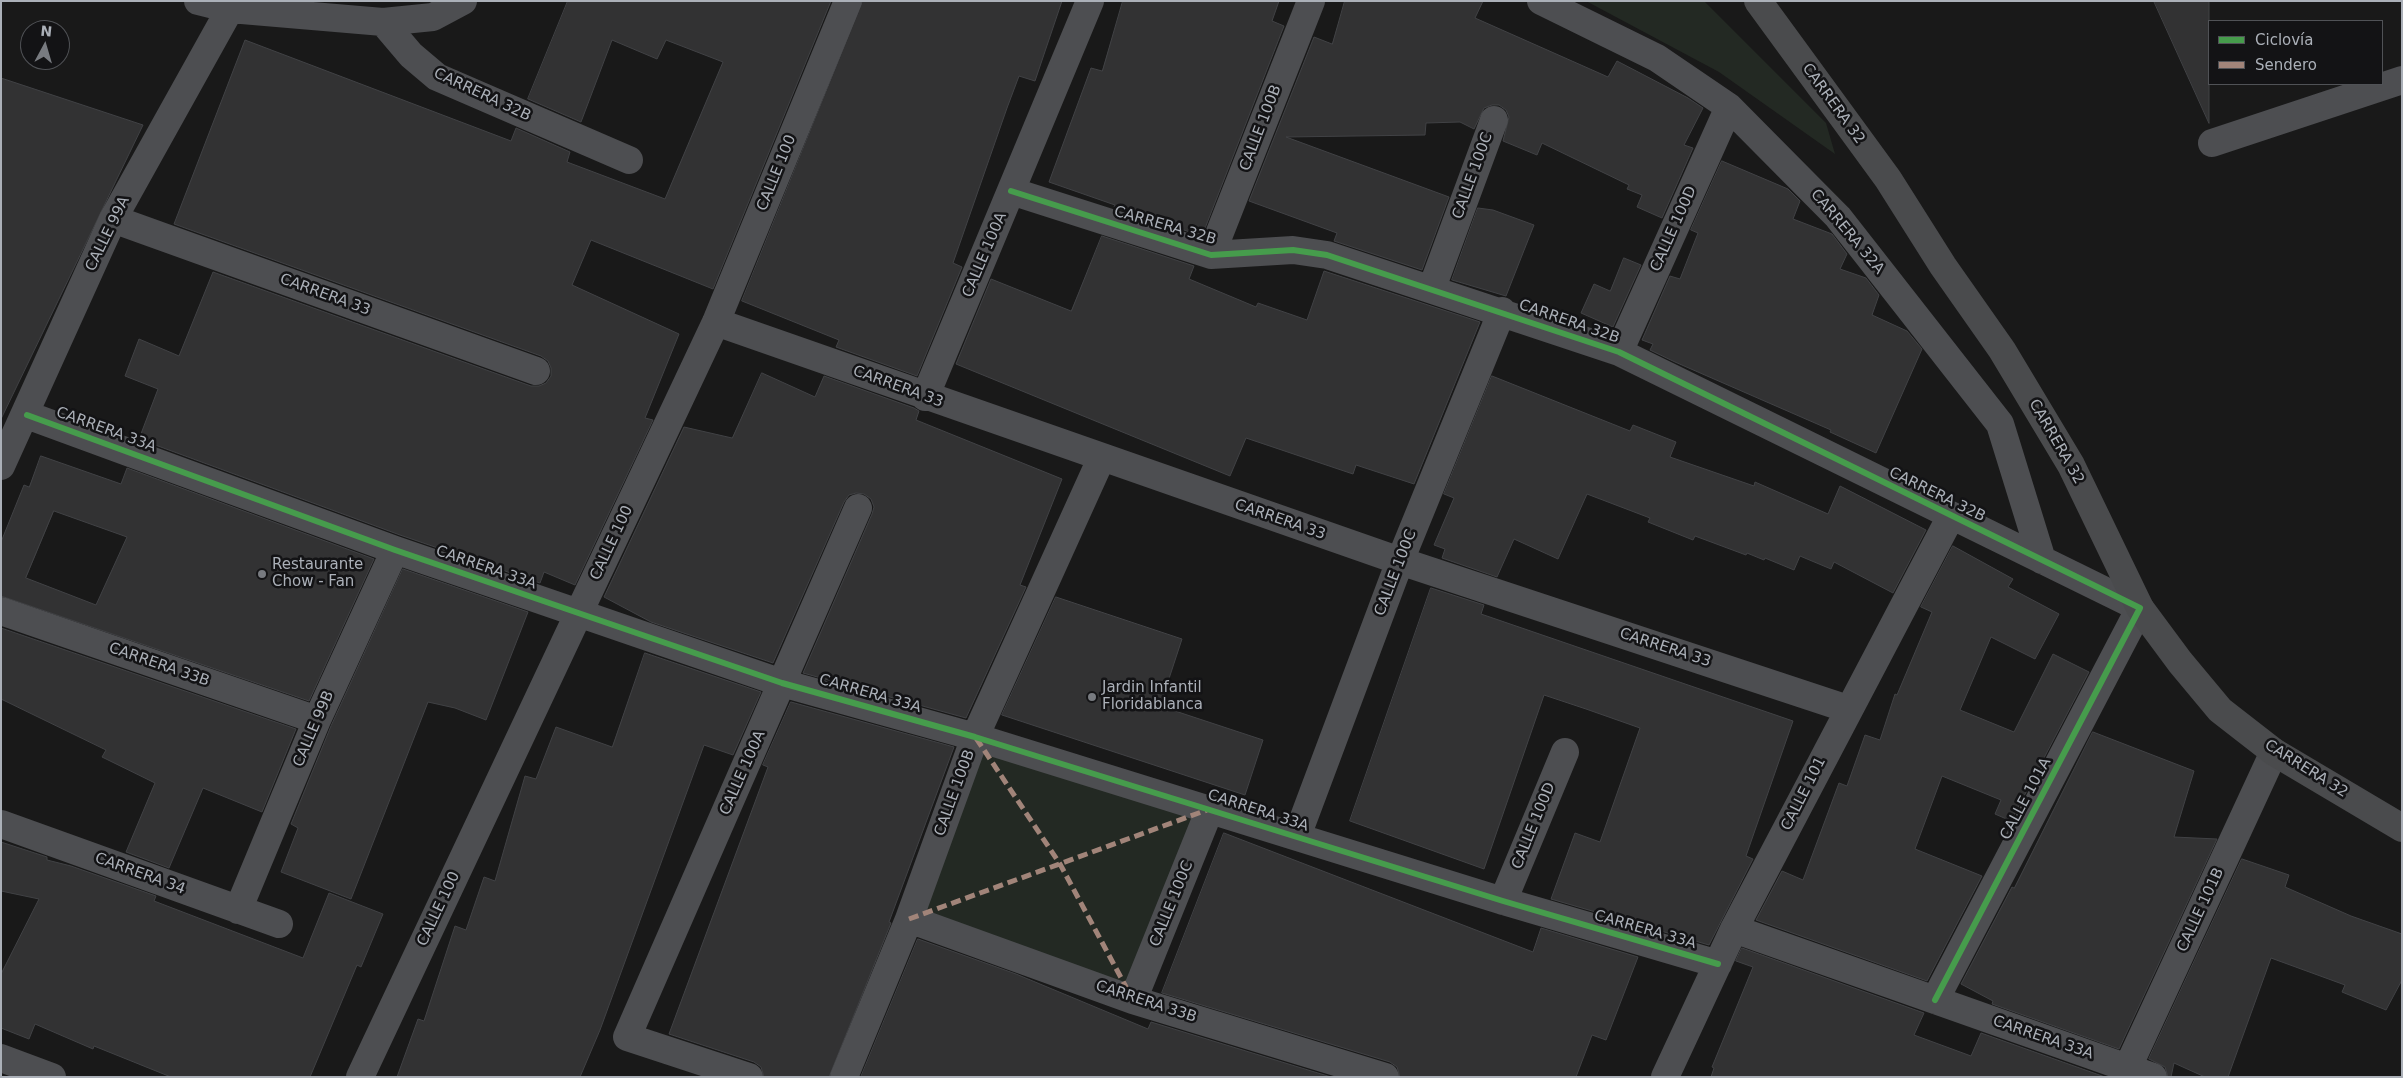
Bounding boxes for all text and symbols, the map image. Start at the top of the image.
north arrow [20,20,70,70]
legend [2208,20,2383,85]
text: N [40,23,53,40]
text: Ciclovía [2255,31,2313,49]
text: Sendero [2255,56,2317,74]
street label: CARRERA 32 [1798,60,1868,148]
street label: CARRERA 32B [430,65,534,125]
street label: CALLE 100B [1236,82,1286,174]
street label: CALLE 100C [1449,130,1497,222]
street label: CALLE 100 [754,132,800,214]
street label: CALLE 100D [1647,183,1701,275]
street label: CARRERA 32A [1806,186,1888,278]
street label: CALLE 99A [82,194,134,274]
street label: CARRERA 32B [1112,203,1218,249]
street label: CALLE 100A [959,210,1011,300]
street label: CARRERA 33 [277,270,373,320]
street label: CARRERA 32B [1516,296,1622,348]
street label: CARRERA 33 [850,362,946,412]
street label: CARRERA 32 [2024,396,2088,488]
street label: CARRERA 33A [53,404,159,456]
street label: CARRERA 32B [1886,464,1988,526]
street label: CARRERA 33 [1232,496,1328,544]
street label: CALLE 100 [587,503,637,583]
street label: CALLE 100C [1371,527,1421,619]
street label: CARRERA 33A [433,542,539,594]
place label: Restaurante Chow - Fan [272,556,363,591]
marker: Restaurante Chow - Fan [256,568,268,580]
street label: CARRERA 33 [1617,625,1713,671]
street label: CARRERA 33B [106,639,212,691]
street label: CARRERA 33A [817,671,923,717]
place label: Jardin Infantil Floridablanca [1102,679,1203,714]
street label: CALLE 99B [290,688,338,770]
marker: Jardin Infantil Floridablanca [1086,691,1098,703]
street label: CALLE 100A [716,728,770,818]
street label: CARRERA 32 [2261,736,2351,802]
street label: CALLE 100B [931,747,979,839]
street label: CALLE 101 [1778,754,1830,834]
street label: CALLE 101A [1997,755,2055,843]
street label: CALLE 100D [1508,780,1560,872]
street label: CARRERA 33A [1205,786,1311,836]
street label: CARRERA 34 [92,849,188,899]
street label: CALLE 100C [1147,859,1197,949]
street label: CALLE 101B [2174,865,2228,955]
street label: CALLE 100 [414,869,464,949]
street label: CARRERA 33A [1592,907,1698,953]
street label: CARRERA 33B [1093,977,1199,1027]
street label: CARRERA 33A [1990,1012,2096,1064]

